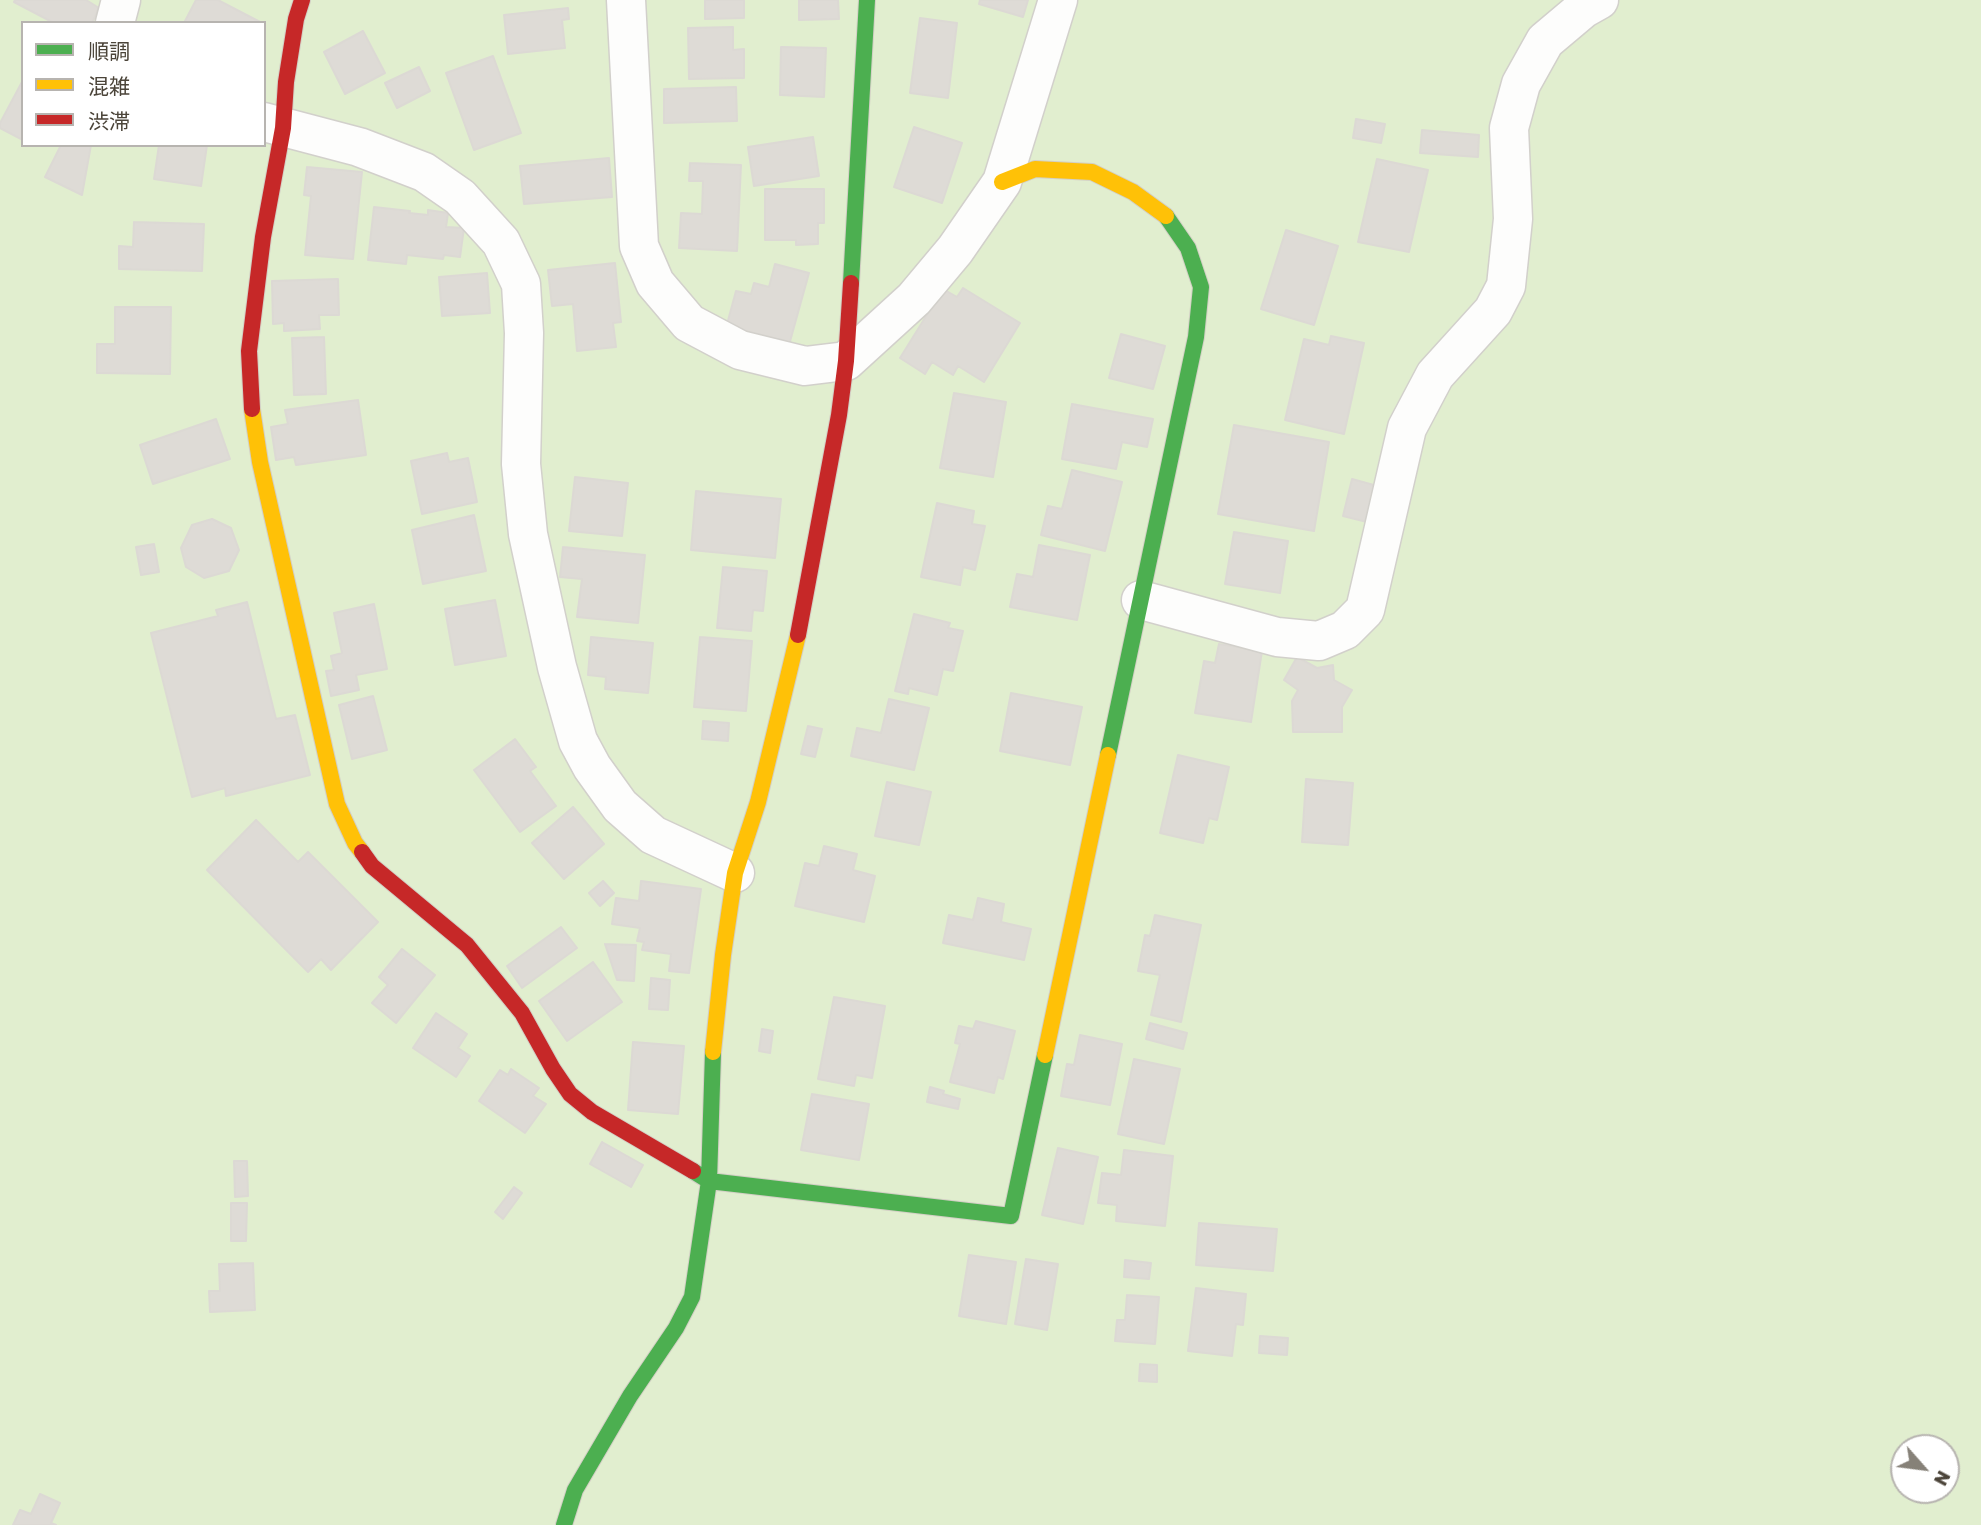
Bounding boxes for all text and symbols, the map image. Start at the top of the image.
legend [21,21,266,147]
text: 順調 [88,39,130,64]
text: 混雑 [88,74,130,99]
text: 渋滞 [88,109,130,134]
north arrow [1890,1434,1960,1504]
text: N [1929,1467,1956,1490]

